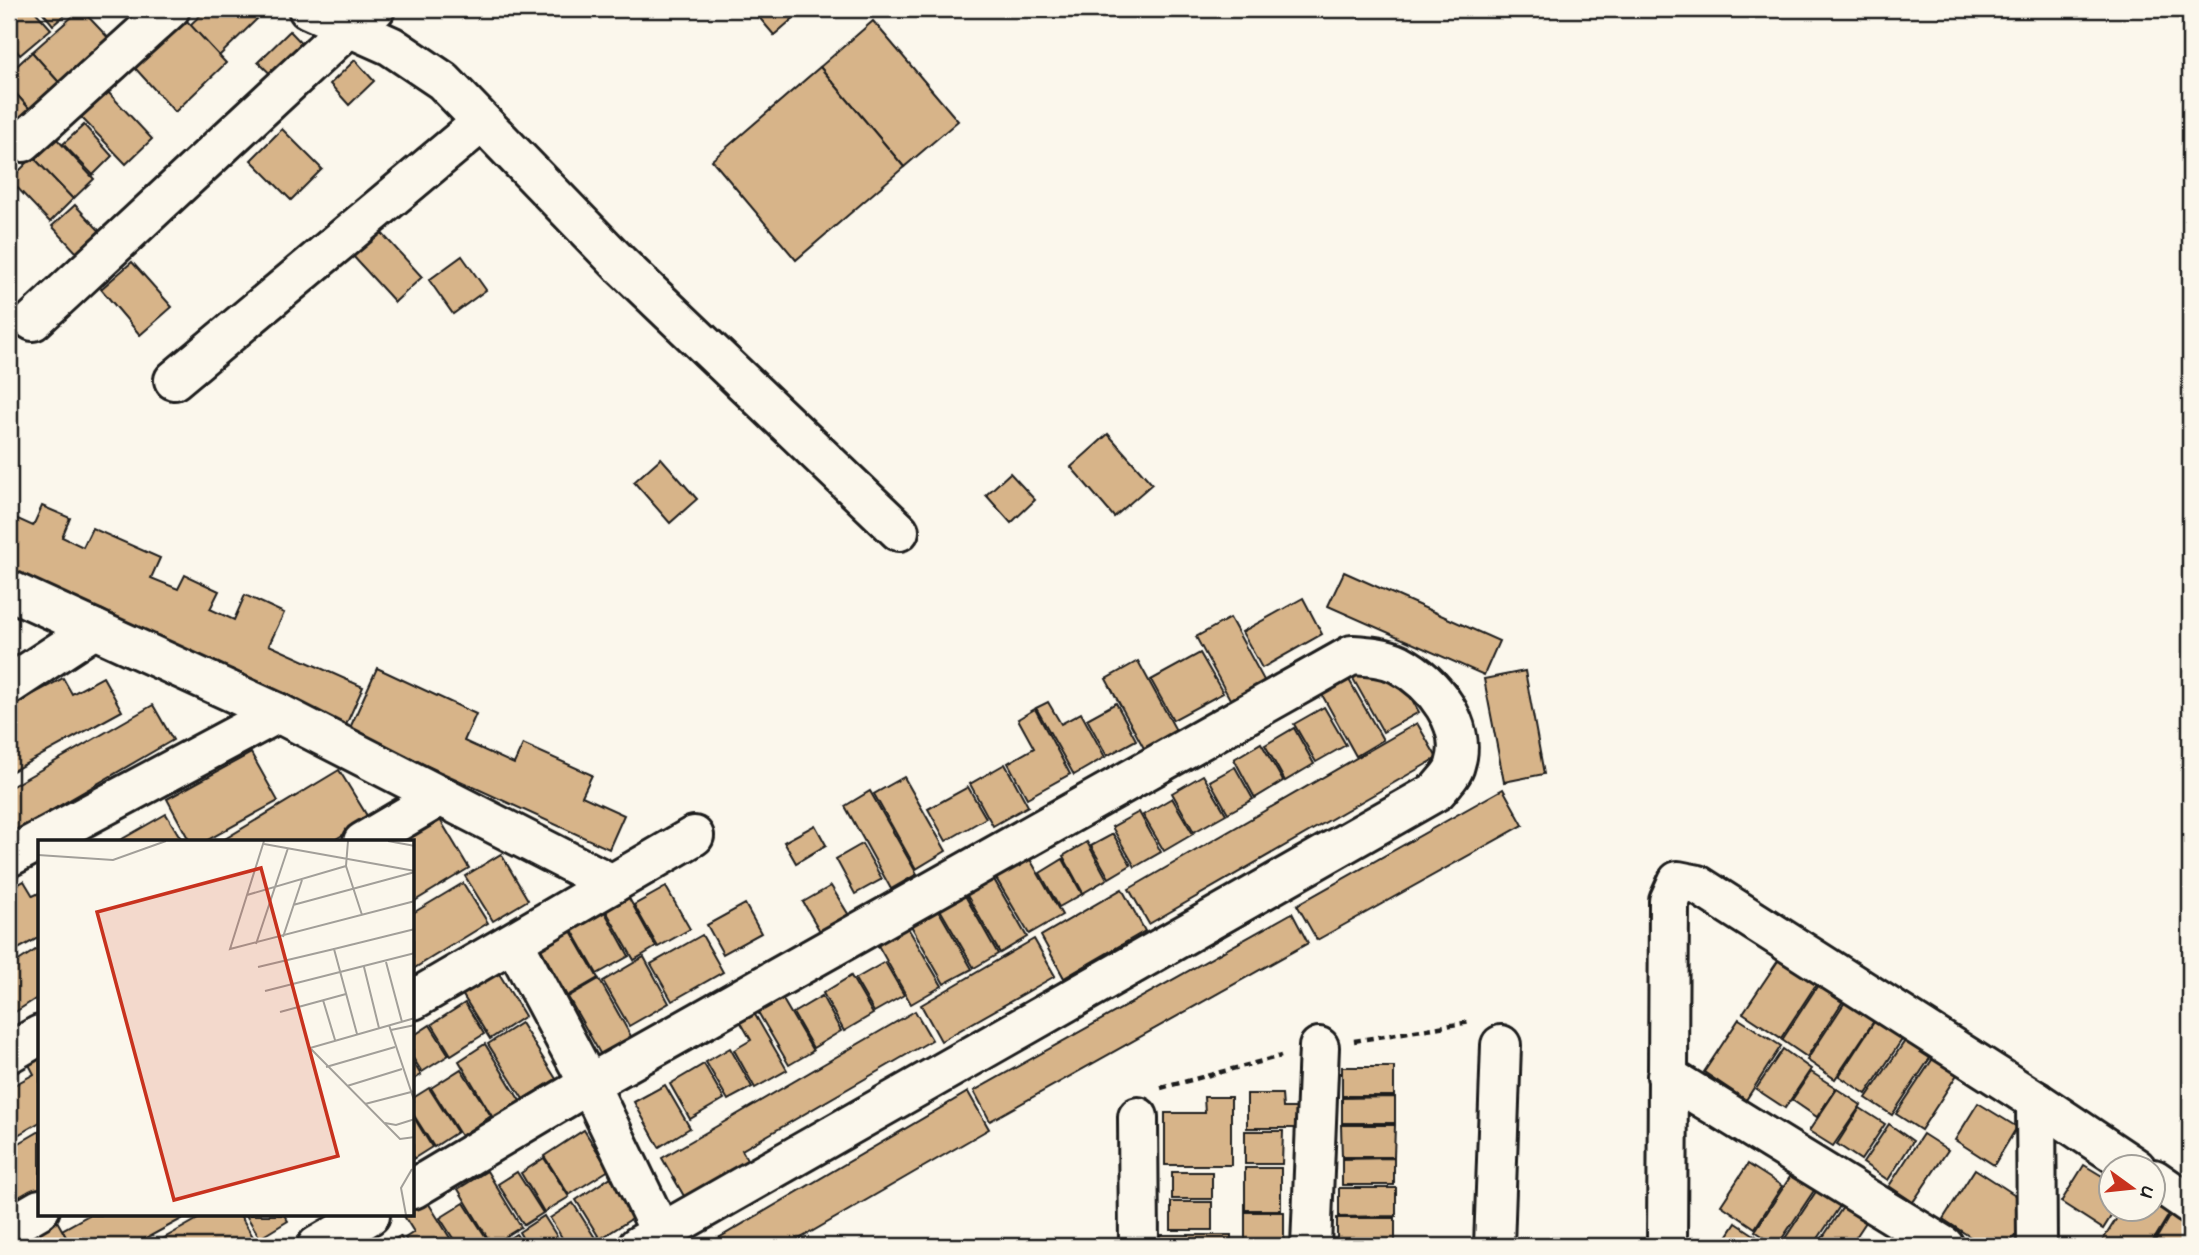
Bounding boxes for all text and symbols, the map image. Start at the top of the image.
inset map [38,840,415,1216]
north arrow [2098,1154,2168,1224]
text: U [2132,1183,2161,1201]

